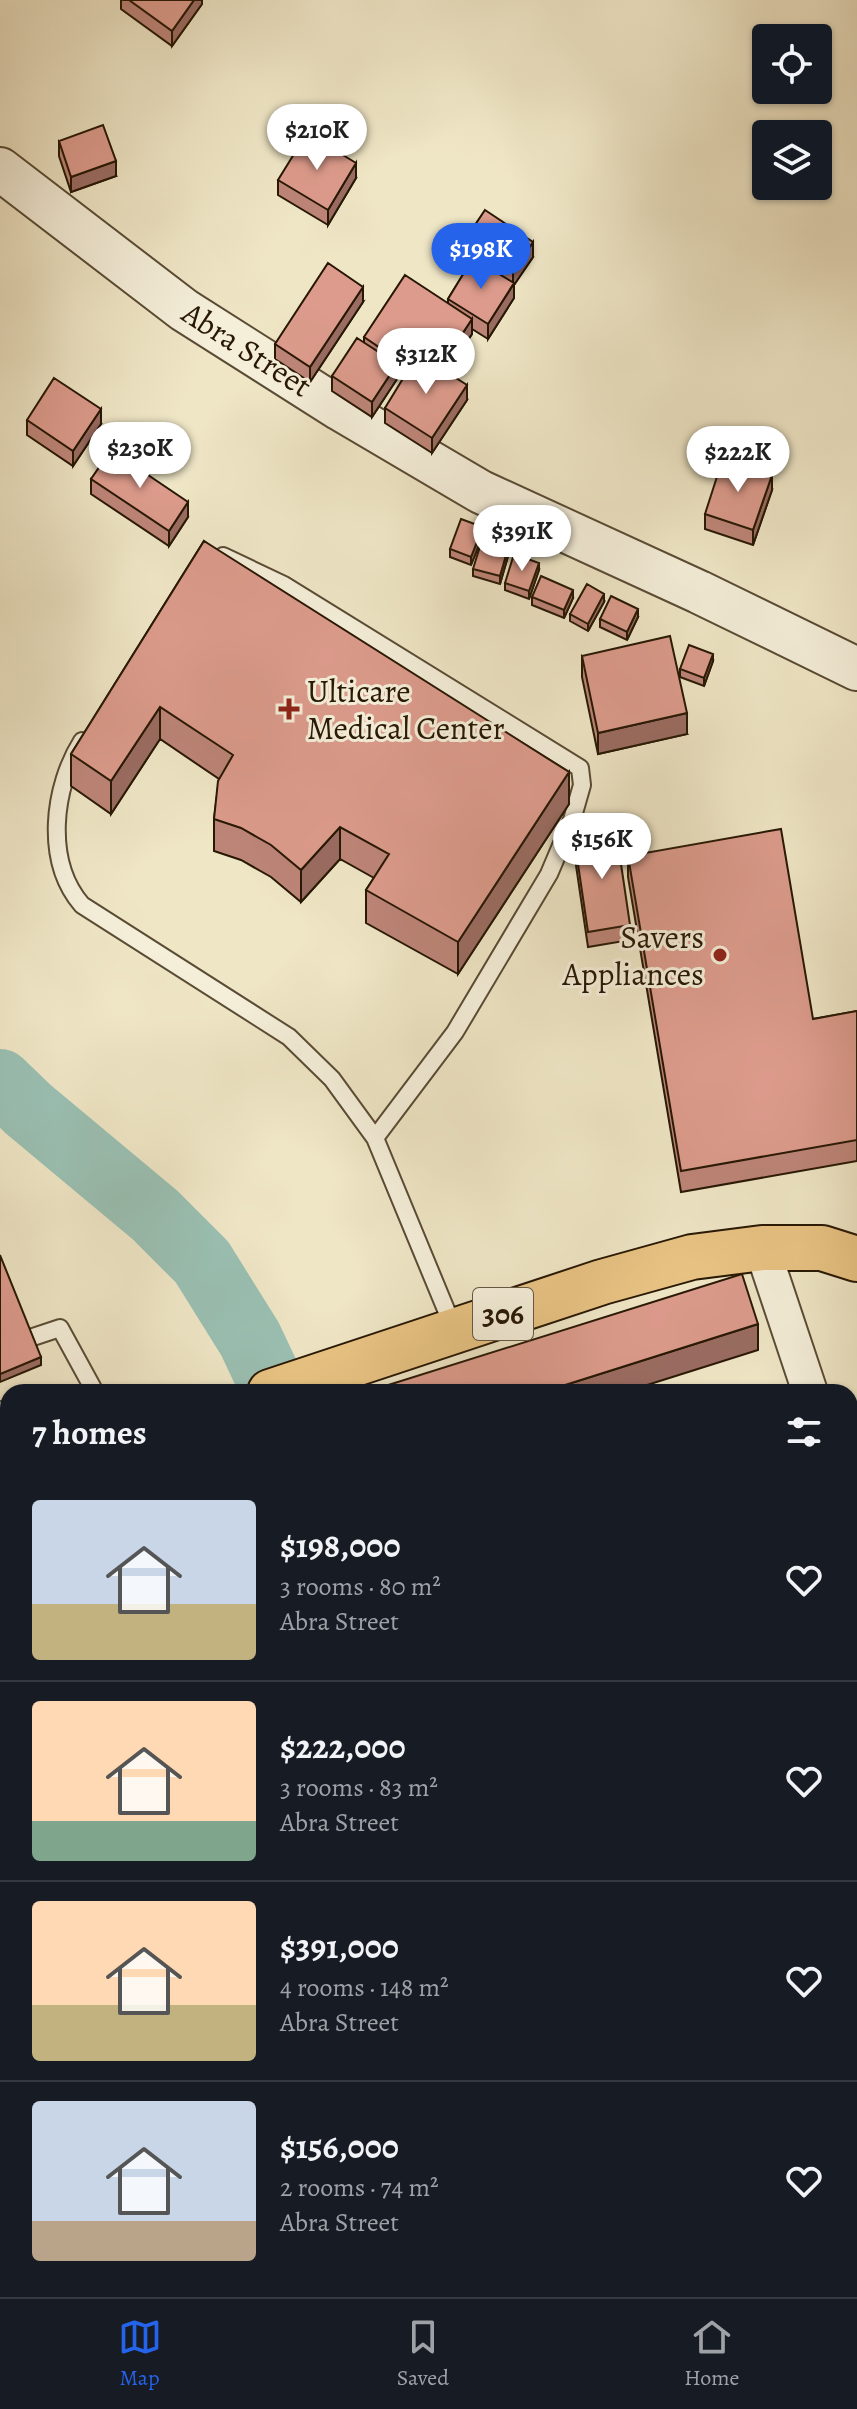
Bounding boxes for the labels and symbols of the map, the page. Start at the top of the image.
pin: $210K [261,104,373,172]
pin: $198K [425,223,537,291]
street label: Abra Street [173,290,320,407]
pin: $312K [370,328,482,396]
pin: $230K [84,422,196,490]
pin: $222K [682,426,794,494]
pin: $391K [466,505,578,573]
place label: Ulticare Medical Center [307,669,505,750]
marker: Ulticare Medical Center [278,698,300,720]
pin: $156K [546,813,658,881]
place label: Savers Appliances [562,915,704,996]
marker: Savers Appliances [711,946,729,964]
road number: 306 [473,1288,533,1340]

